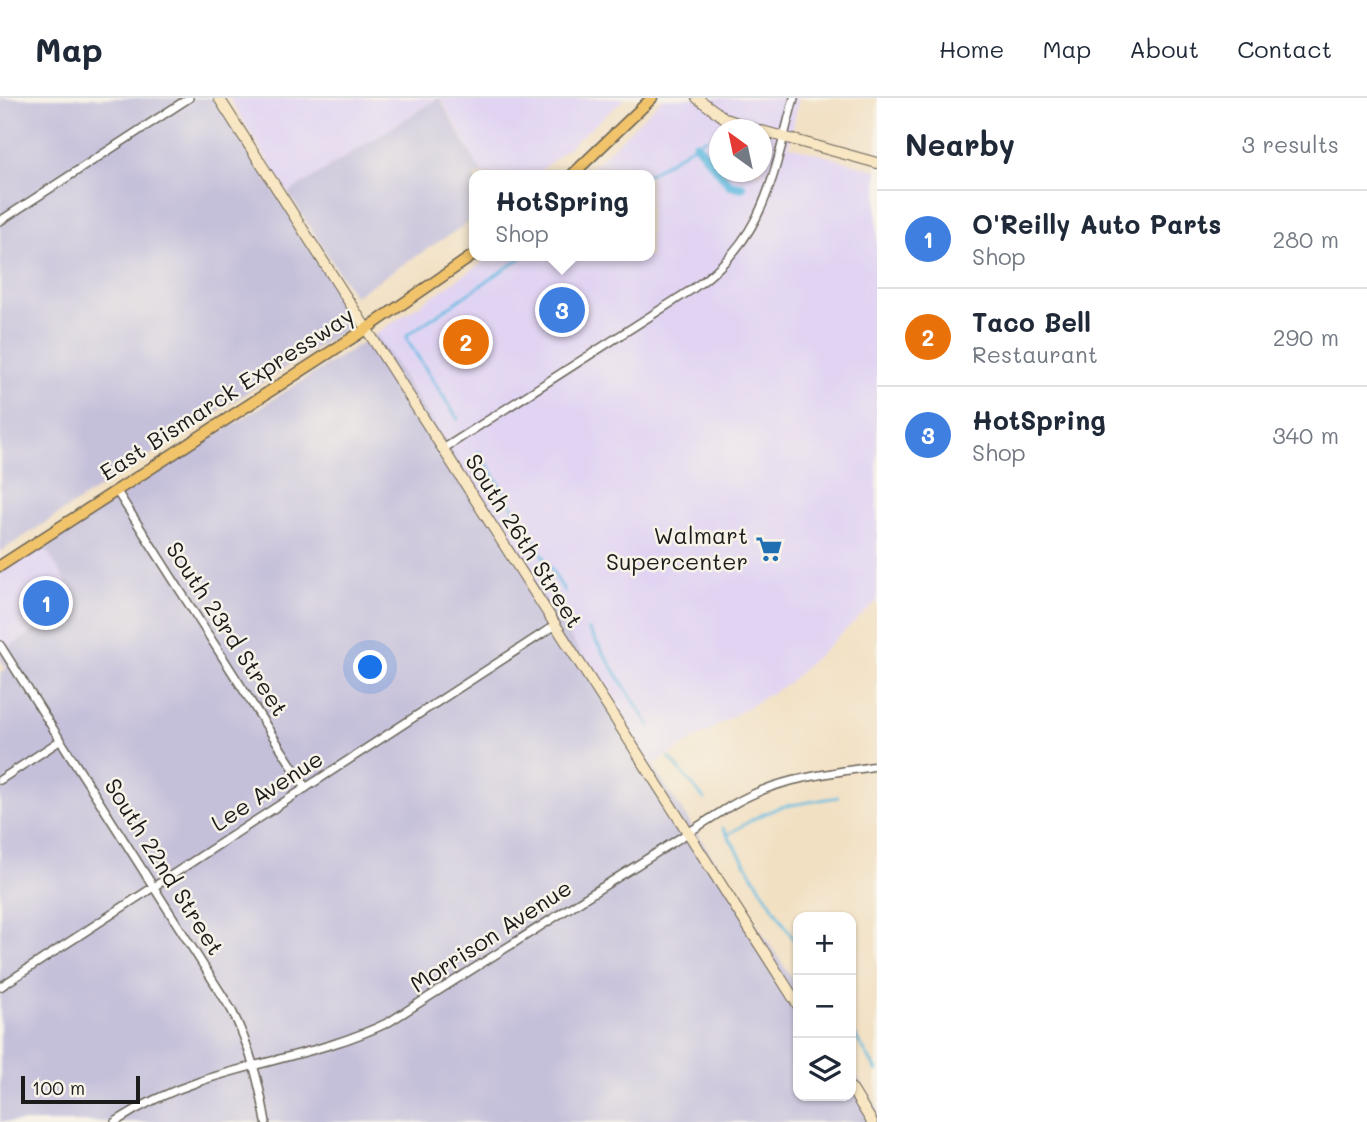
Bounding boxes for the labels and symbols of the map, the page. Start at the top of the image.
north arrow [709,119,772,182]
pin: 3 [539,284,585,336]
street label: East Bismarck Expressway [94,300,359,487]
pin: 2 [443,316,489,368]
street label: South 26th Street [459,448,591,633]
place label: Walmart Supercenter [606,520,748,576]
supermarket icon: Walmart Supercenter [754,534,784,564]
street label: South 23rd Street [160,535,296,722]
pin: 1 [23,577,69,629]
your location [353,650,387,684]
street label: Lee Avenue [205,743,328,837]
street label: South 22nd Street [98,772,231,961]
street label: Morrison Avenue [404,872,577,999]
scale bar [21,1073,140,1105]

